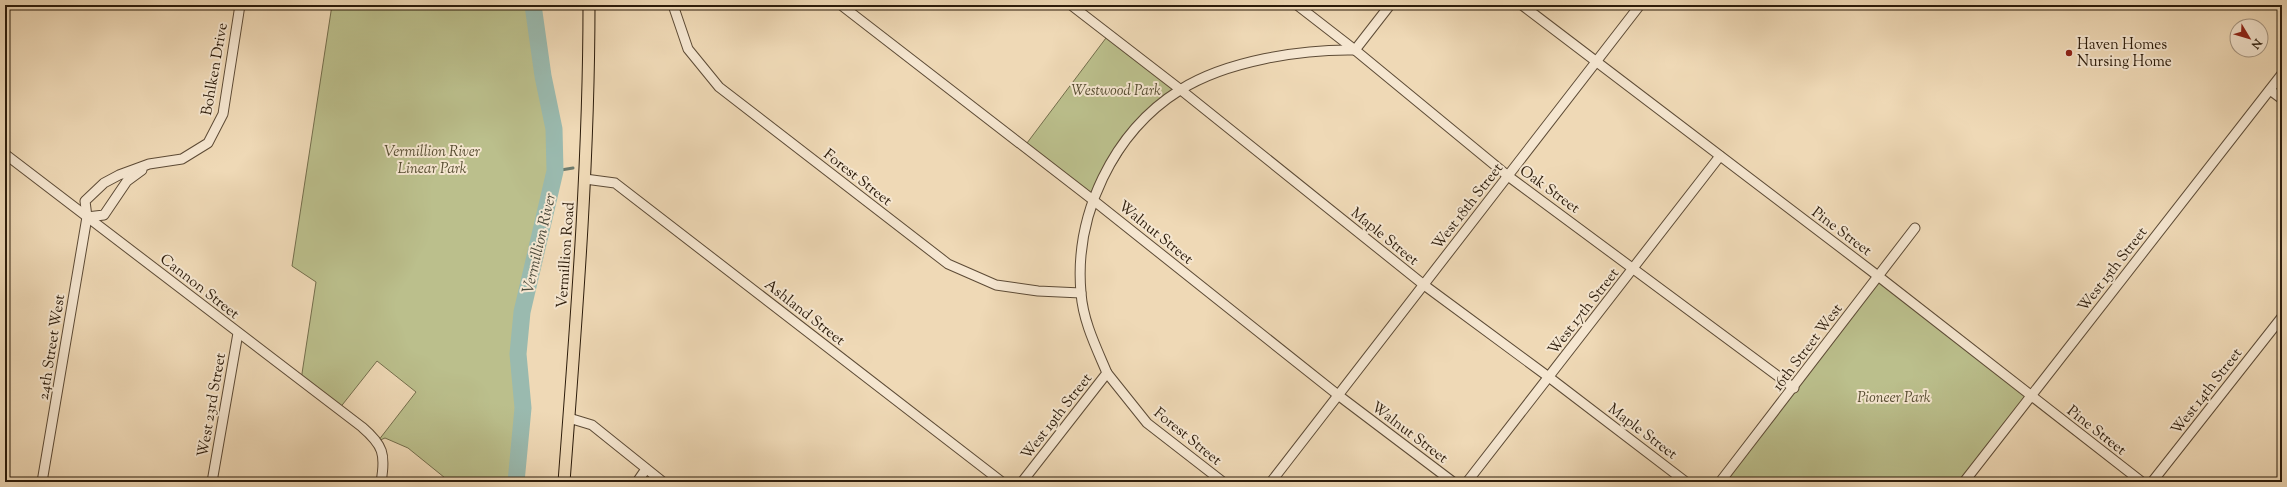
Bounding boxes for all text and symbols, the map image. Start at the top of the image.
north arrow [2229,18,2269,58]
street label: Bohlken Drive [197,21,234,117]
text: N [2247,34,2266,52]
place label: Haven Homes Nursing Home [2077,35,2172,73]
marker: Haven Homes Nursing Home [2064,48,2074,58]
park label: Westwood Park [1071,81,1161,102]
park label: Vermillion River Linear Park [384,142,481,180]
street label: Forest Street [818,145,896,212]
street label: West 18th Street [1428,159,1509,255]
street label: Oak Street [1515,161,1584,219]
water label: Vermillion River [518,191,563,296]
street label: Walnut Street [1113,196,1197,270]
street label: Vermillion Road [552,201,581,309]
street label: Maple Street [1346,203,1422,271]
street label: Pine Street [1807,203,1875,262]
street label: West 15th Street [2073,223,2153,317]
street label: Cannon Street [155,250,243,325]
street label: West 17th Street [1544,264,1625,360]
street label: Ashland Street [759,275,849,351]
street label: 24th Street West [34,293,71,402]
street label: 16th Street West [1768,300,1848,396]
street label: West 14th Street [2167,344,2248,440]
street label: West 23rd Street [193,352,232,459]
street label: West 19th Street [1017,369,1098,465]
park label: Pioneer Park [1857,388,1931,409]
street label: Walnut Street [1366,397,1452,469]
street label: Maple Street [1603,399,1681,465]
street label: Pine Street [2062,401,2130,461]
street label: Forest Street [1149,403,1225,471]

